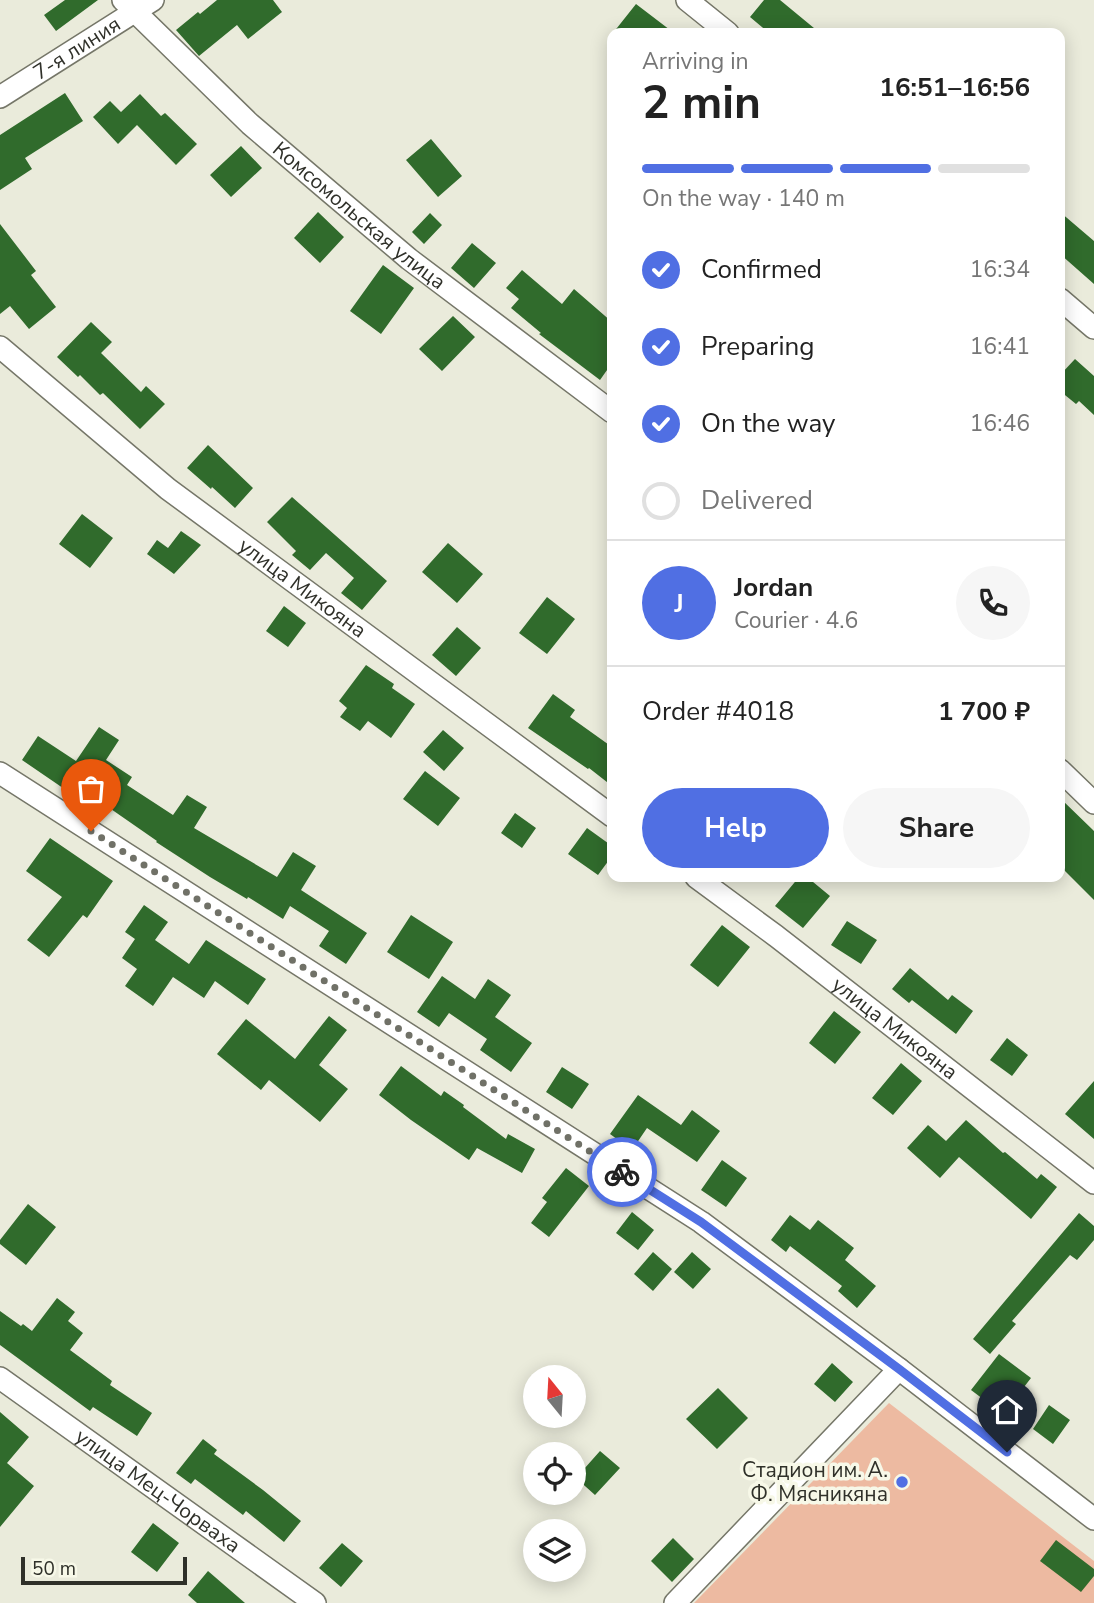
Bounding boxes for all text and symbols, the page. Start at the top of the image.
street label: 7-я линия [28,10,126,86]
text: Arriving in [642,46,749,77]
text: 16:51–16:56 [879,70,1030,105]
text: 2 min [642,71,761,134]
street label: Комсомольская улица [267,135,451,296]
text: On the way · 140 m [642,183,845,214]
icon: check [642,251,680,289]
text: Confirmed [701,252,822,287]
text: 16:34 [970,254,1030,285]
icon: check [642,328,680,366]
text: Preparing [701,329,814,364]
text: 16:41 [970,331,1030,362]
icon: check [642,405,680,443]
text: On the way [701,406,835,441]
text: 16:46 [970,408,1030,439]
text: Delivered [701,483,813,518]
street label: улица Микояна [233,532,372,644]
button: phone [956,566,1030,640]
text: Jordan [734,570,813,605]
text: J [674,586,684,621]
text: Courier · 4.6 [734,605,858,636]
text: Order #4018 [642,694,794,729]
text: 1 700 ₽ [938,694,1030,729]
pin [61,759,121,831]
icon: bag [72,770,110,808]
button: Help [642,788,829,868]
button: Share [843,788,1030,868]
street label: улица Микояна [826,971,964,1086]
courier [587,1137,657,1207]
icon: bike [603,1153,641,1191]
north arrow [523,1365,586,1428]
map controls [523,1365,586,1582]
pin [977,1380,1037,1452]
icon: home [988,1391,1026,1429]
street label: улица Мец-Чорваха [70,1422,246,1559]
button: locate [523,1442,586,1505]
place label: Стадион им. А. Ф. Мясникяна [742,1456,888,1508]
marker: Стадион им. А. Ф. Мясникяна [894,1474,910,1490]
button: layers [523,1519,586,1582]
scale bar [21,1554,187,1586]
text: 50 m [32,1556,76,1582]

